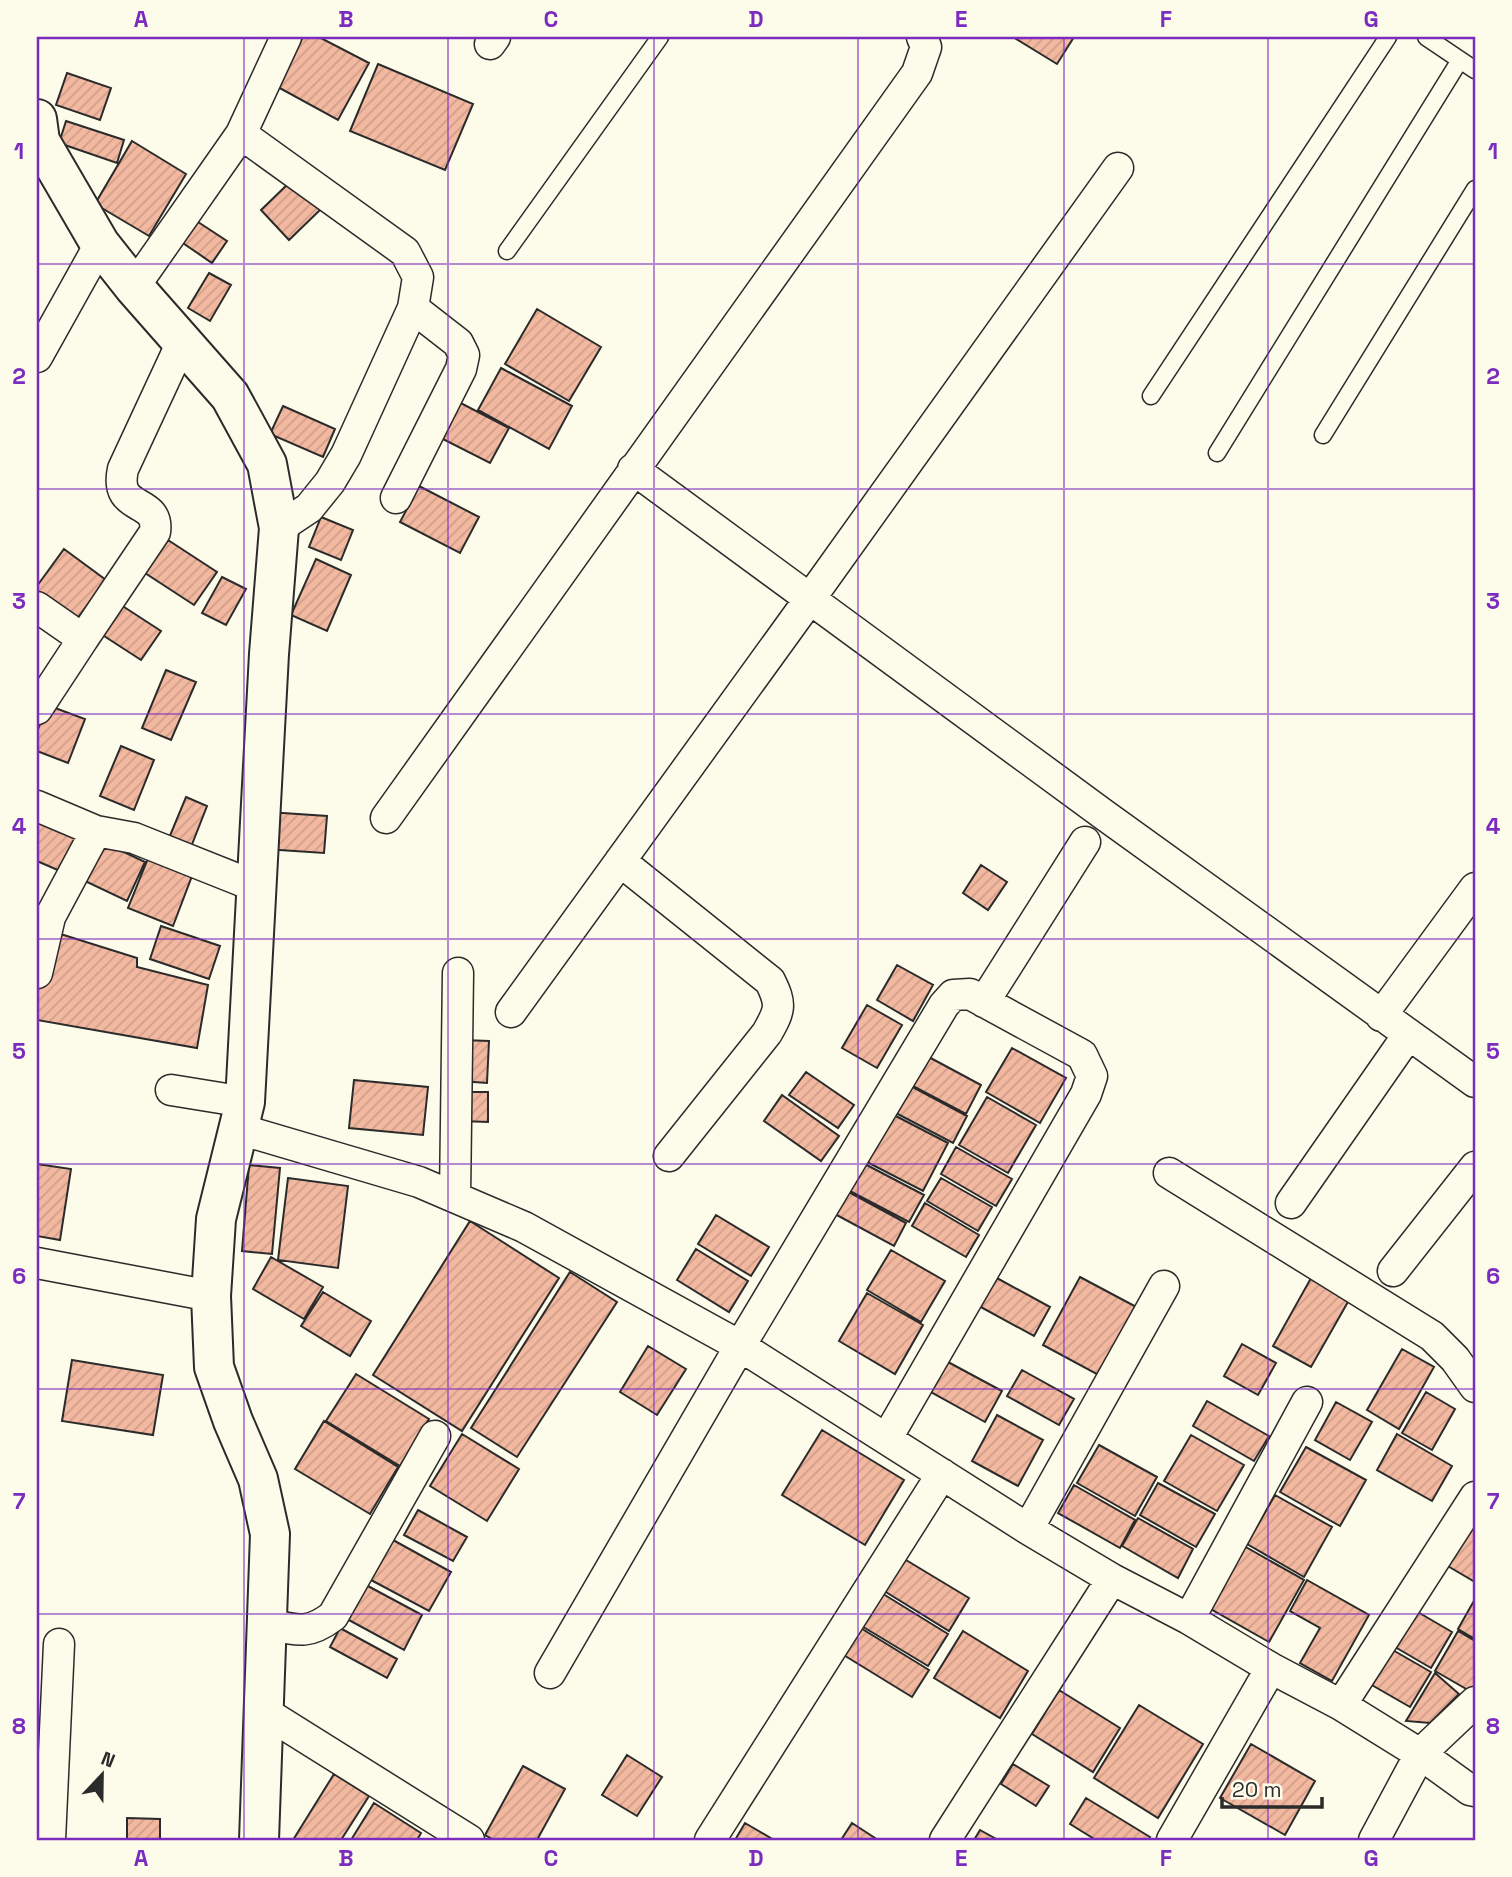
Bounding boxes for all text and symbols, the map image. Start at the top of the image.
text: A [134,4,149,34]
text: B [338,4,354,34]
text: C [544,4,558,34]
text: D [748,4,764,34]
text: E [955,4,967,34]
text: F [1160,4,1172,34]
text: G [1363,4,1379,34]
text: 1 [14,136,24,166]
text: 1 [1488,136,1498,166]
text: 2 [12,361,26,391]
text: 2 [1486,361,1500,391]
text: 3 [12,586,26,616]
text: 3 [1486,586,1500,616]
text: 4 [12,811,27,841]
text: 4 [1486,811,1501,841]
text: 5 [12,1036,26,1066]
text: 5 [1486,1036,1500,1066]
text: 6 [12,1261,26,1291]
text: 6 [1486,1261,1500,1291]
text: 7 [13,1486,26,1516]
text: 7 [1487,1486,1500,1516]
text: 8 [12,1711,26,1741]
text: 8 [1486,1711,1500,1741]
north arrow [66,1741,136,1811]
text: N [98,1746,119,1774]
scale bar [1222,1765,1321,1809]
text: 20 m [1232,1776,1282,1803]
text: A [134,1843,149,1873]
text: B [338,1843,354,1873]
text: C [544,1843,558,1873]
text: D [748,1843,764,1873]
text: E [955,1843,967,1873]
text: F [1160,1843,1172,1873]
text: G [1363,1843,1379,1873]

